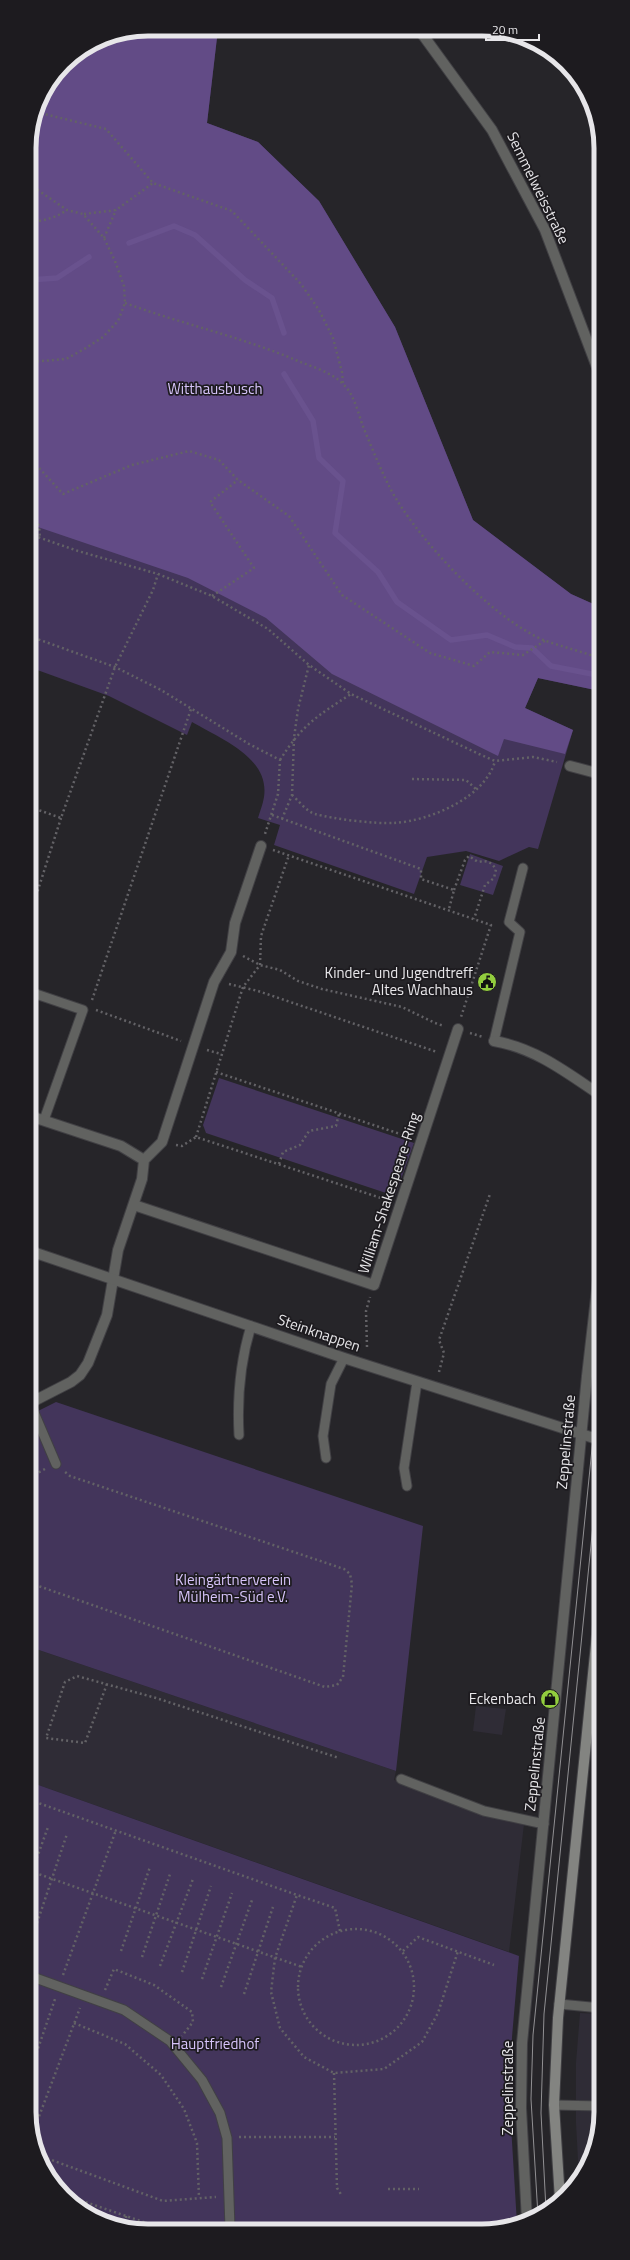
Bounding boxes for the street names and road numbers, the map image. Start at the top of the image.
street label: Semmelweisstraße [501,128,576,248]
street label: William-Shakespeare-Ring [352,1109,426,1277]
street label: Steinknappen [275,1308,364,1357]
street label: Zeppelinstraße [550,1394,581,1490]
street label: Zeppelinstraße [518,1716,551,1812]
street label: Zeppelinstraße [496,2041,519,2135]

